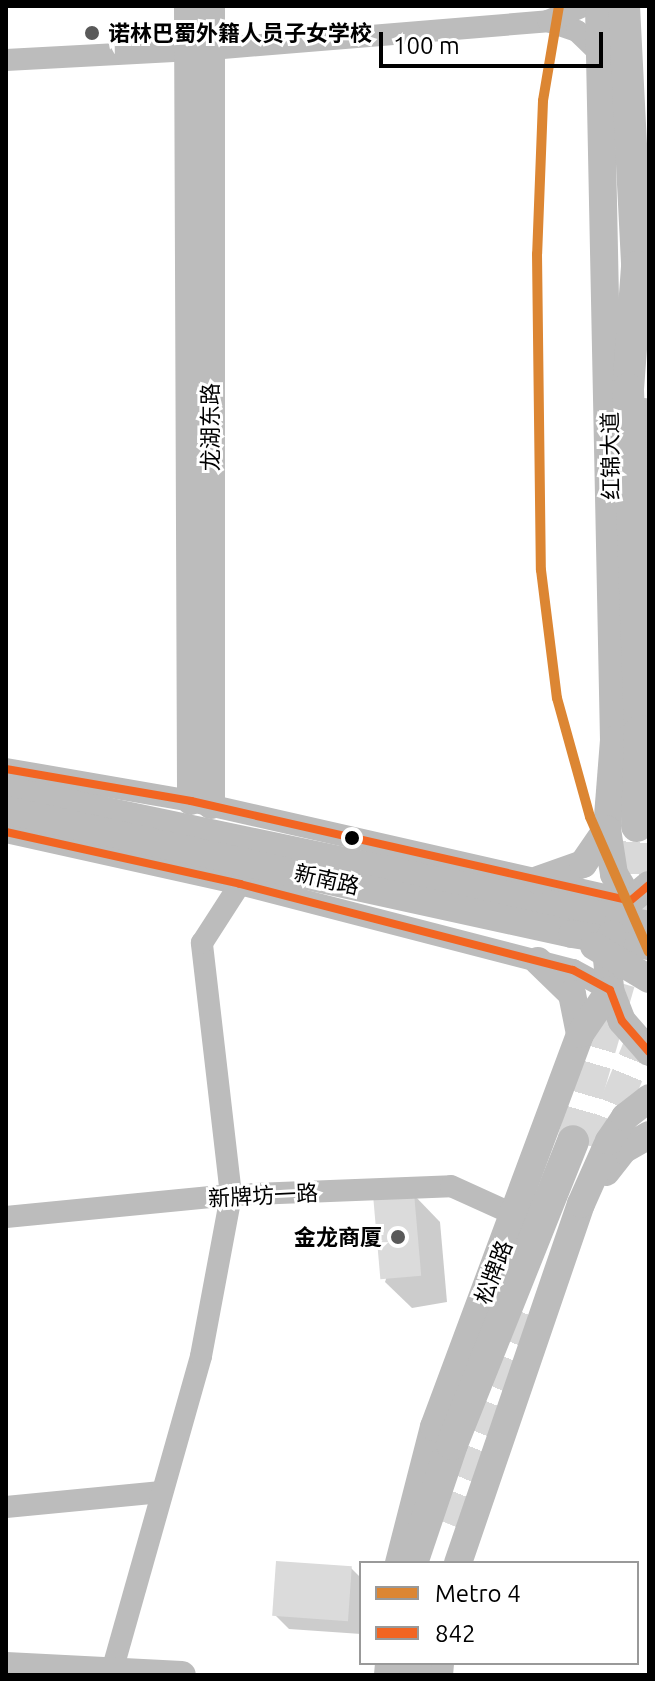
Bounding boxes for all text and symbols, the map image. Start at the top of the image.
scale bar [383,16,607,66]
place label: 诺林巴蜀外籍人员子女学校 [108,20,372,46]
marker: 诺林巴蜀外籍人员子女学校 [83,24,101,42]
text: 100 m [393,32,460,59]
street label: 龙湖东路 [197,383,223,471]
street label: 红锦大道 [596,412,624,500]
unlabelled marker [344,830,360,846]
street label: 新南路 [292,859,362,899]
street label: 新牌坊一路 [207,1179,319,1211]
place label: 金龙商厦 [294,1224,382,1250]
marker: 金龙商厦 [389,1228,407,1246]
street label: 松牌路 [469,1236,517,1308]
legend [359,1561,639,1665]
text: Metro 4 [435,1580,521,1607]
text: 842 [435,1620,476,1647]

